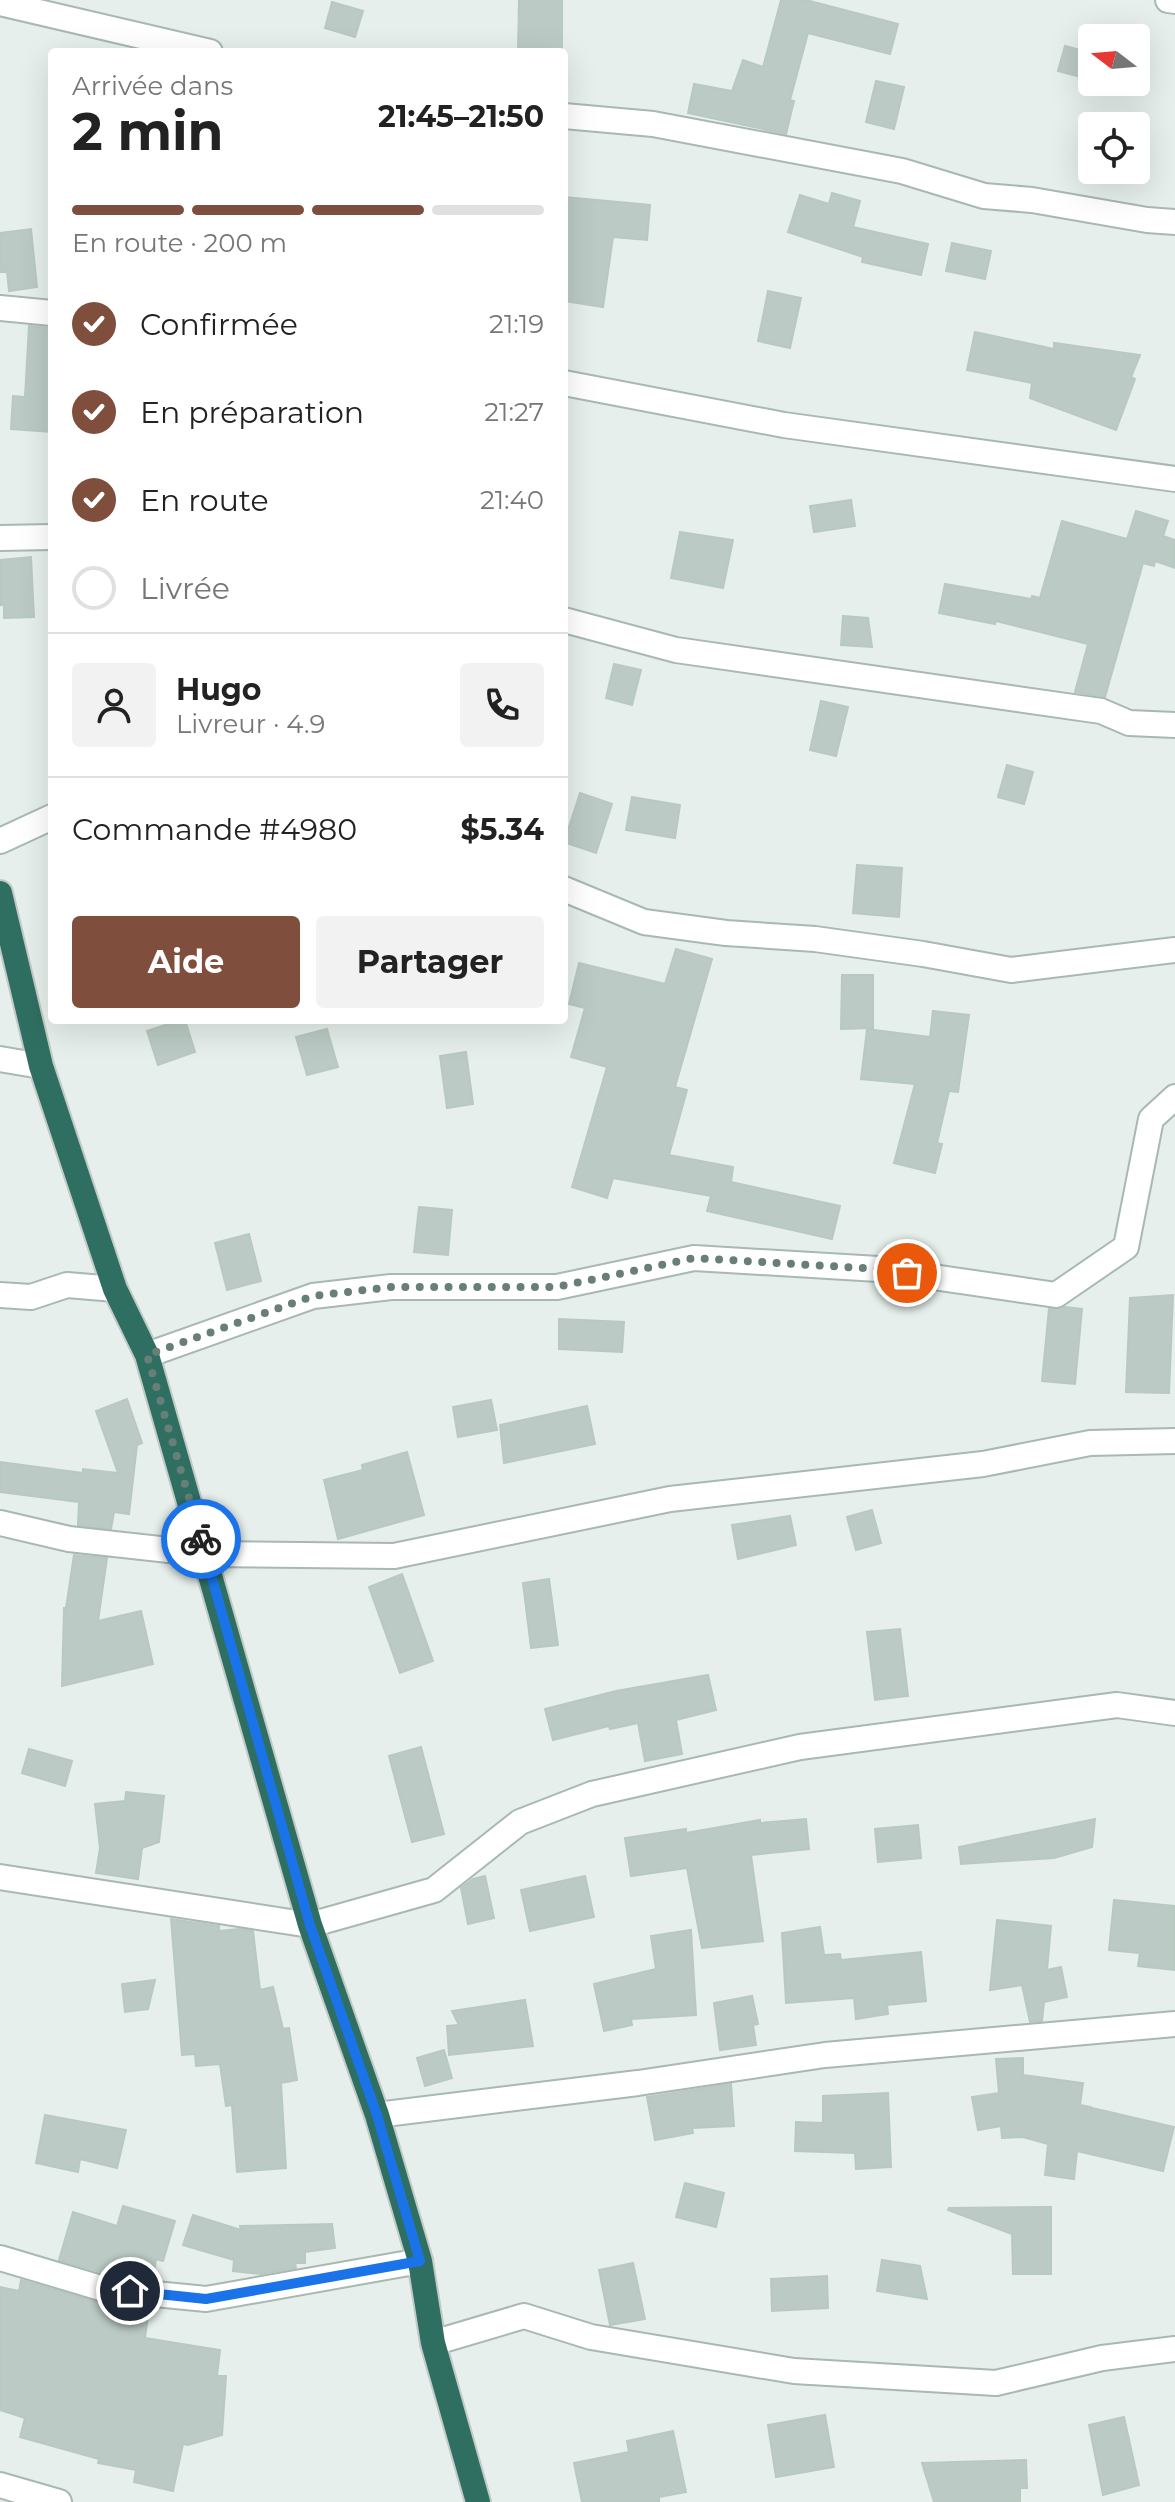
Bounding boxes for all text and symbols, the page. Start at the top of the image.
north arrow [1078,24,1150,96]
map controls [1078,24,1150,184]
text: Arrivée dans [72,70,233,102]
text: 21:45–21:50 [378,98,544,135]
text: 2 min [72,100,224,163]
button: locate [1078,112,1150,184]
text: En route · 200 m [72,227,287,259]
icon: check [72,302,116,346]
text: Confirmée [140,306,298,343]
text: 21:19 [489,308,544,340]
icon: check [72,390,116,434]
text: En préparation [140,394,364,431]
text: 21:27 [484,396,544,428]
icon: check [72,478,116,522]
text: En route [140,482,269,519]
text: 21:40 [480,484,544,516]
text: Livrée [140,570,230,607]
button: person [72,663,156,747]
button: phone [460,663,544,747]
text: Hugo [176,671,262,708]
text: Livreur · 4.9 [176,708,325,740]
text: Commande #4980 [72,811,357,848]
text: $5.34 [460,811,544,848]
button: Aide [72,916,300,1008]
button: Partager [316,916,544,1008]
pin [873,1239,941,1307]
icon: bag [885,1251,929,1295]
courier [161,1499,241,1579]
icon: bike [179,1517,223,1561]
pin [96,2257,164,2325]
icon: home [108,2269,152,2313]

